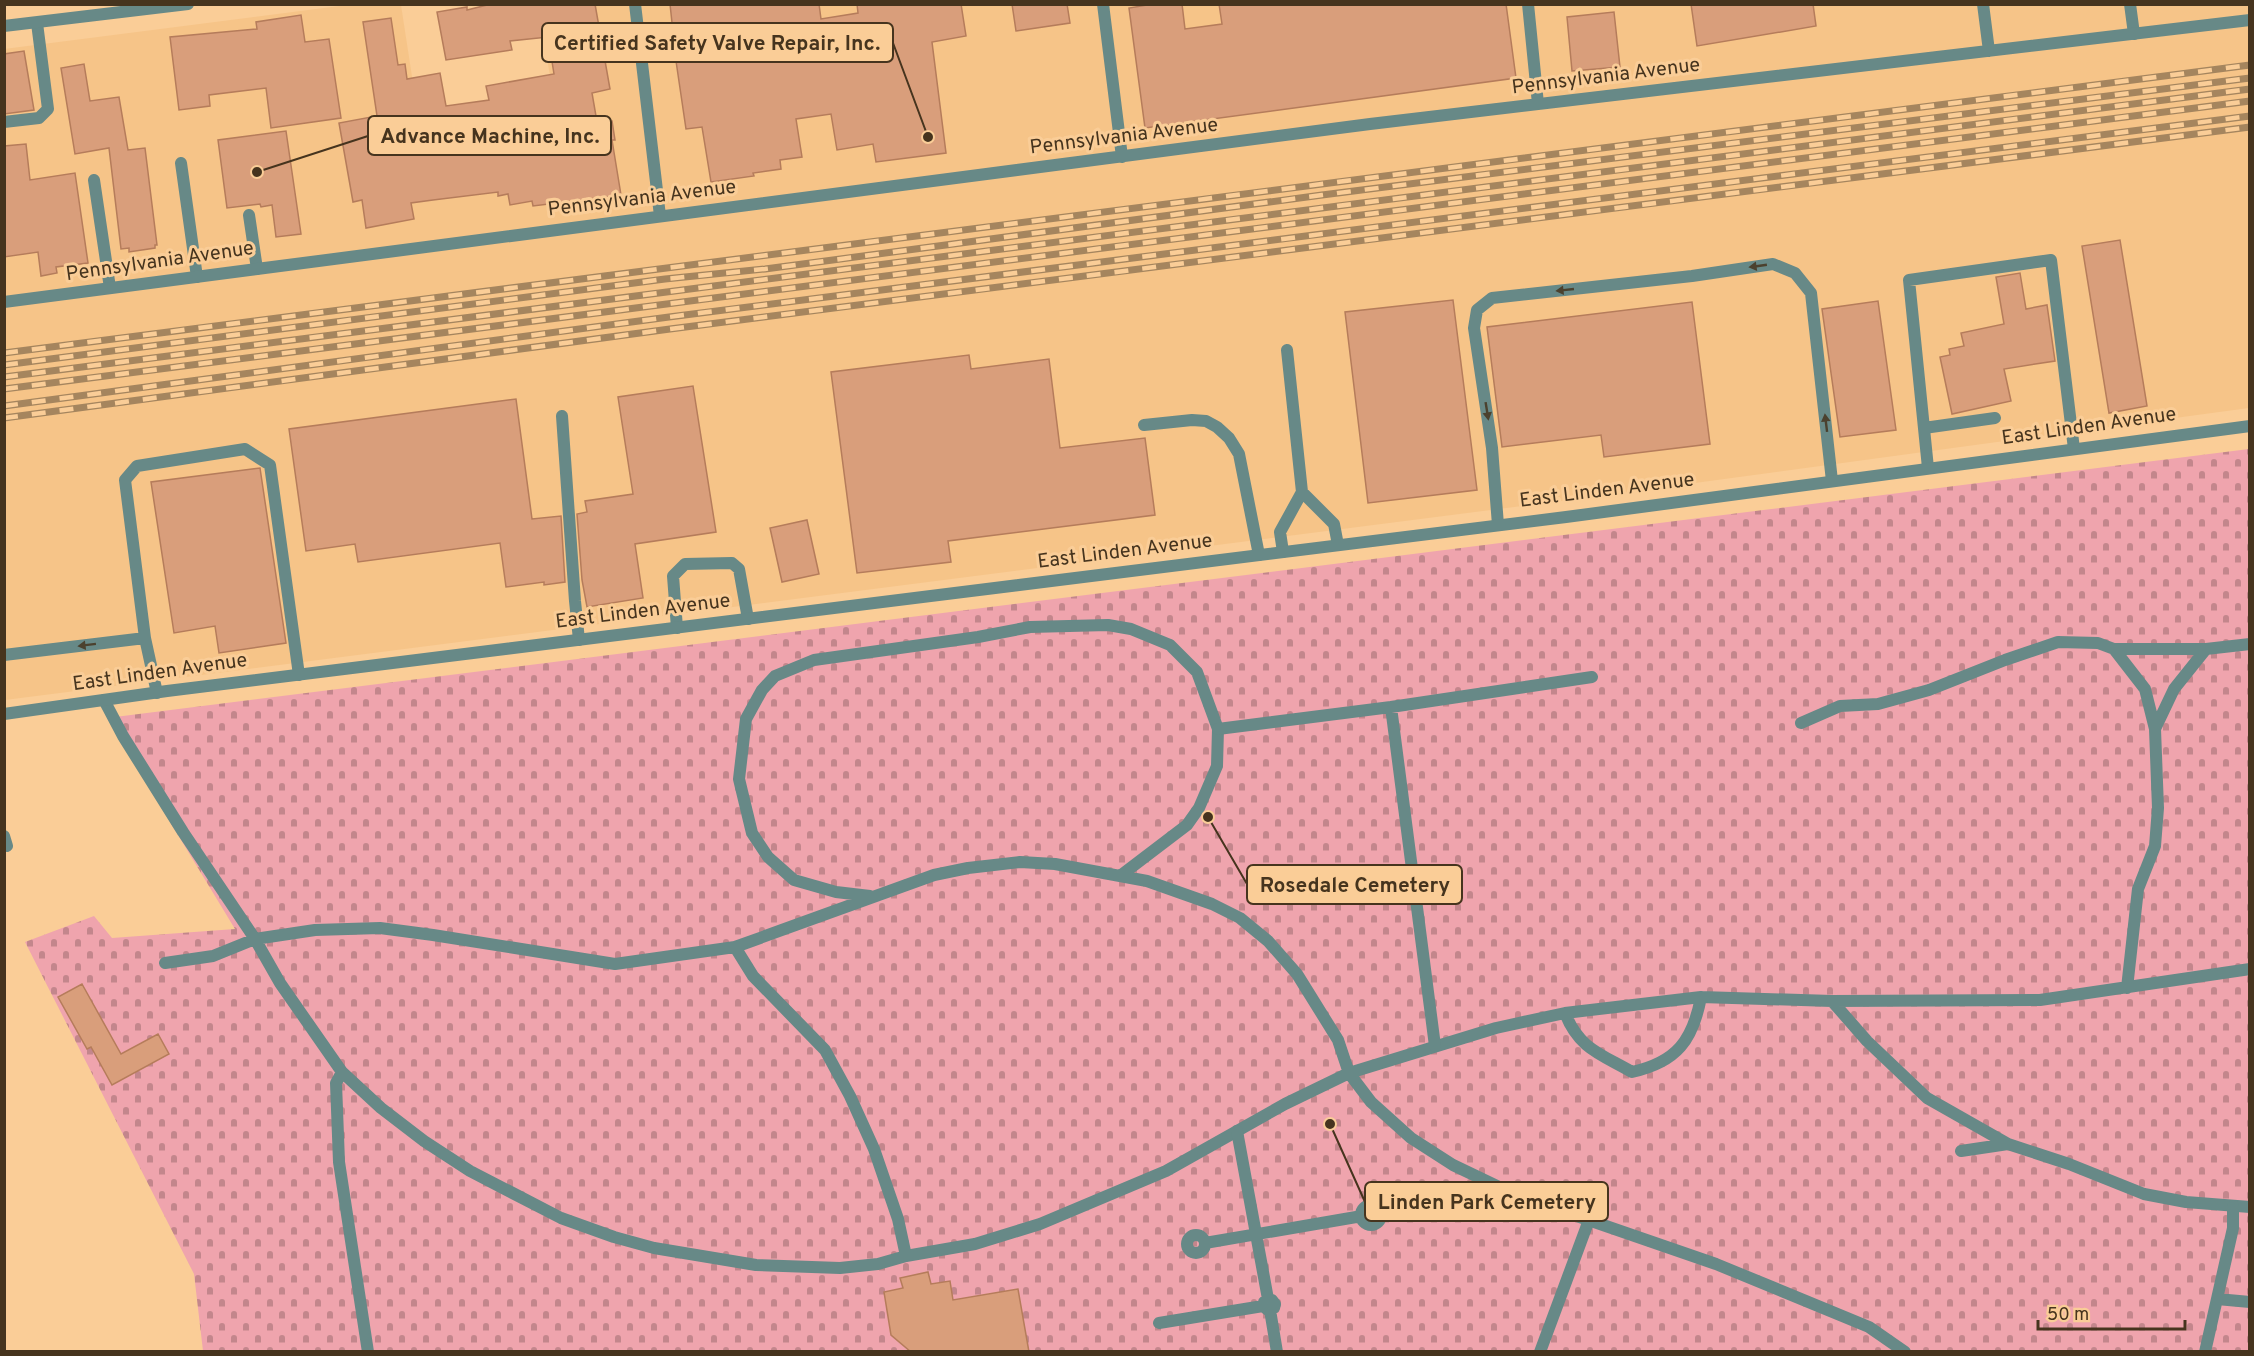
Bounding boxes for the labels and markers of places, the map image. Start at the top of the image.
callout: Certified Safety Valve Repair, Inc. [542,23,893,62]
callout: Advance Machine, Inc. [368,116,611,155]
callout: Rosedale Cemetery [1247,865,1462,904]
callout: Linden Park Cemetery [1365,1182,1608,1221]

